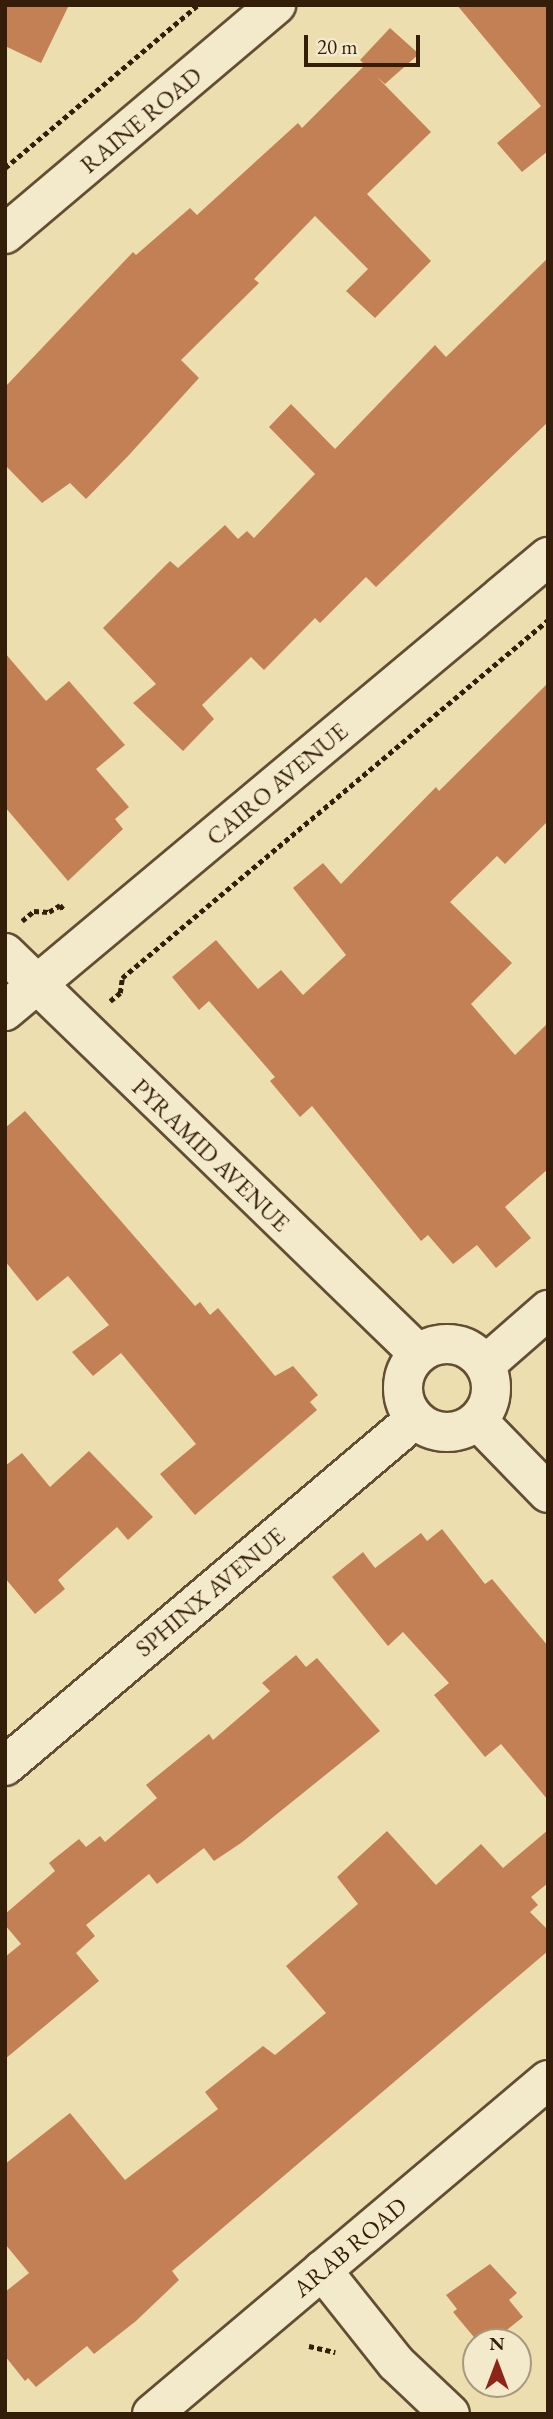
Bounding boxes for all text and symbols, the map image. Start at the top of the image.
scale bar [308,21,424,65]
text: 20 m [317,33,358,60]
street label: RAINE ROAD [74,61,208,179]
street label: CAIRO AVENUE [201,717,353,851]
street label: PYRAMID AVENUE [126,1073,296,1237]
street label: SPHINX AVENUE [130,1521,290,1663]
street label: ARAB ROAD [287,2191,413,2303]
north arrow [462,2328,532,2398]
text: N [489,2331,505,2356]

